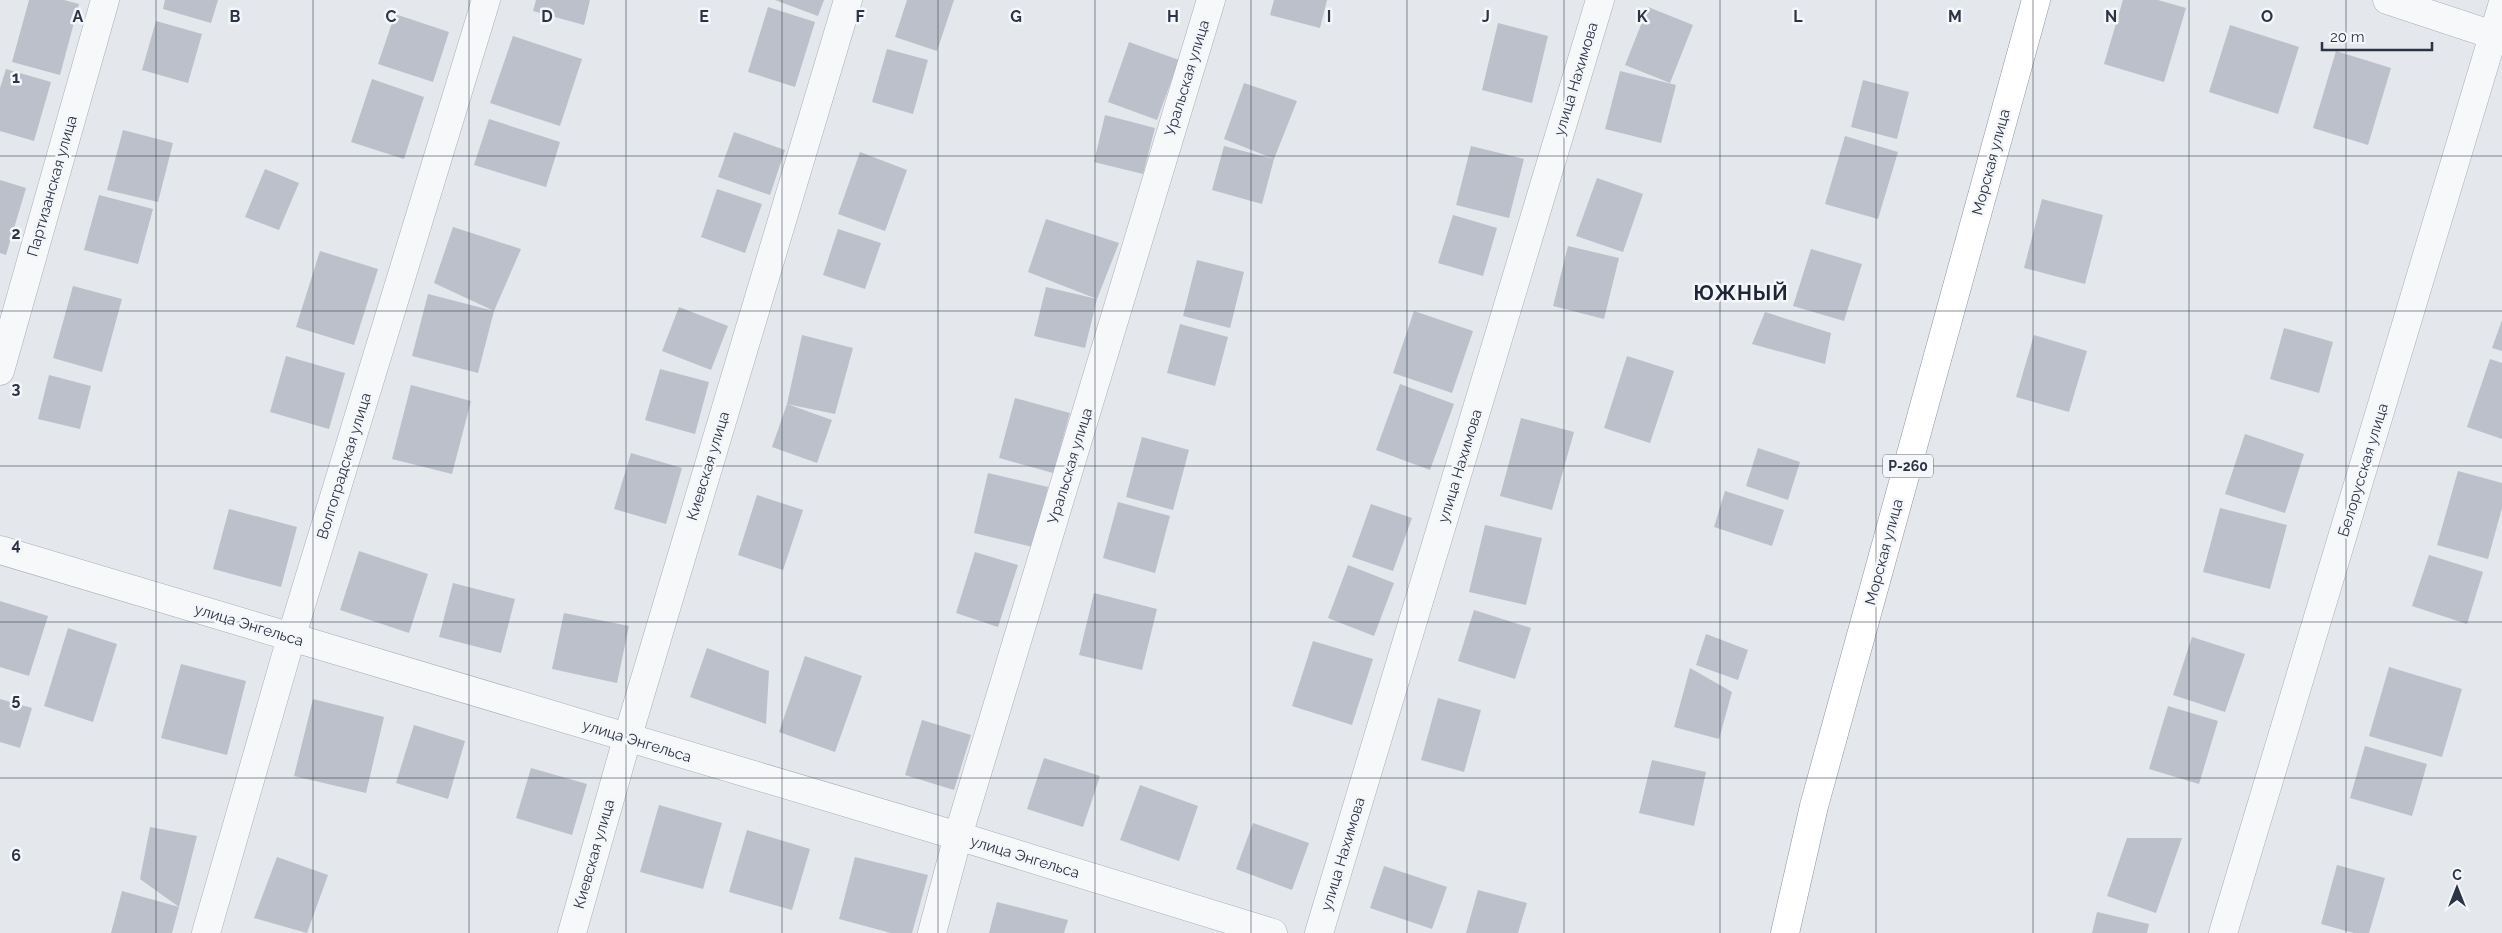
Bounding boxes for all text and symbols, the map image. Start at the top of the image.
text: A [73,7,84,26]
text: B [230,7,241,26]
text: C [386,7,397,26]
text: D [541,7,553,26]
text: E [699,7,709,26]
text: F [855,7,865,26]
text: G [1010,7,1022,26]
text: H [1167,7,1179,26]
text: I [1327,7,1331,26]
text: J [1482,7,1490,26]
text: K [1637,7,1648,26]
text: L [1793,7,1803,26]
text: M [1948,7,1962,26]
text: N [2105,7,2117,26]
text: O [2261,7,2273,26]
street label: Уральская улица [1161,18,1213,138]
street label: улица Нахимова [1550,20,1602,138]
scale bar [2322,20,2432,52]
text: 20 m [2330,28,2365,46]
text: 1 [12,68,20,87]
street label: Морская улица [1968,107,2014,217]
street label: Партизанская улица [23,113,81,259]
text: 2 [11,224,21,243]
district label: ЮЖНЫЙ [1693,281,1789,305]
text: 3 [12,379,21,398]
street label: Волгоградская улица [313,390,375,542]
street label: Белорусская улица [2334,401,2392,539]
street label: Уральская улица [1044,406,1096,526]
street label: улица Нахимова [1434,407,1486,525]
street label: Киевская улица [683,409,733,523]
road number: Р-260 [1883,454,1933,478]
street label: Морская улица [1861,497,1907,607]
text: 4 [11,535,21,554]
street label: улица Энгельса [192,600,306,650]
text: 5 [12,690,21,709]
street label: улица Энгельса [580,716,694,766]
street label: улица Нахимова [1317,795,1369,913]
street label: Киевская улица [570,797,618,911]
street label: улица Энгельса [968,832,1082,882]
text: 6 [11,846,21,865]
north arrow [2432,863,2482,913]
text: С [2452,867,2462,883]

